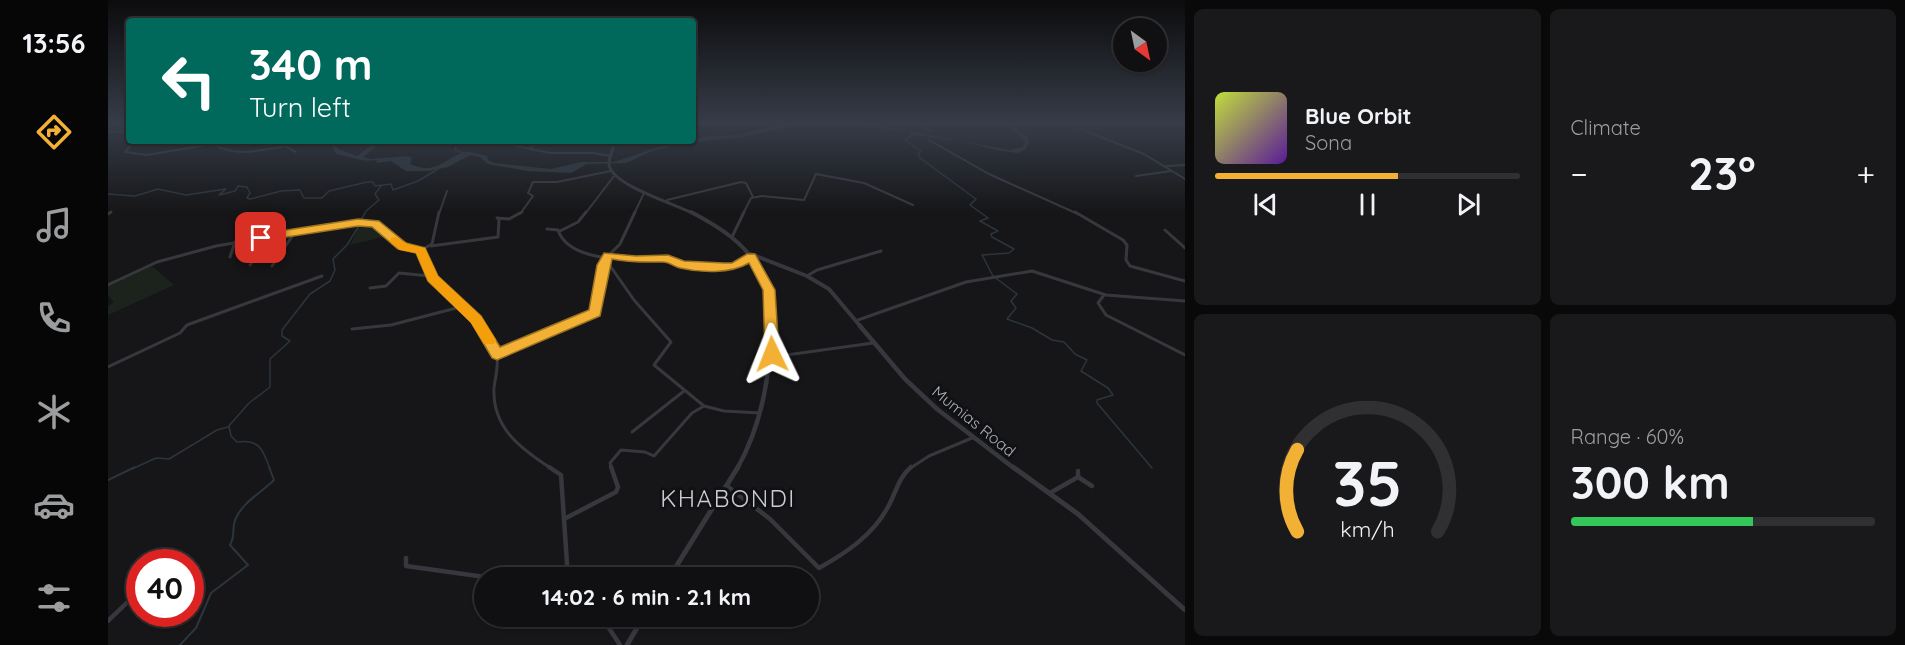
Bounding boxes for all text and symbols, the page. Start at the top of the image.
north arrow [1113,18,1167,72]
map controls [1113,18,1167,72]
text: 13:56 [23,26,85,60]
text: 340 m [249,38,373,91]
icon: left [150,42,228,120]
text: Turn left [249,90,351,124]
text: Blue Orbit [1305,102,1411,130]
icon: directions [33,111,75,153]
text: Climate [1571,115,1641,140]
text: Sona [1305,130,1352,155]
text: 23° [1688,145,1756,201]
text: − [1571,153,1588,194]
text: + [1856,153,1875,194]
icon: previous [1249,188,1282,221]
icon: pause [1351,188,1384,221]
icon: next [1452,188,1485,221]
icon: music [33,204,75,246]
pin [235,212,286,263]
icon: arrive [244,221,277,254]
icon: phone [33,297,75,339]
position arrow [740,322,804,386]
street label: Mumias Road [928,381,1020,461]
icon: climate [33,391,75,433]
text: Range · 60% [1571,424,1684,449]
text: 35 [1333,444,1402,522]
text: 300 km [1571,454,1730,510]
district label: KHABONDI [660,483,796,513]
icon: car [33,484,75,526]
text: km/h [1340,516,1394,542]
speed limit sign: 40 [126,549,204,627]
icon: filters [33,577,75,619]
text: 14:02 · 6 min · 2.1 km [542,583,751,611]

